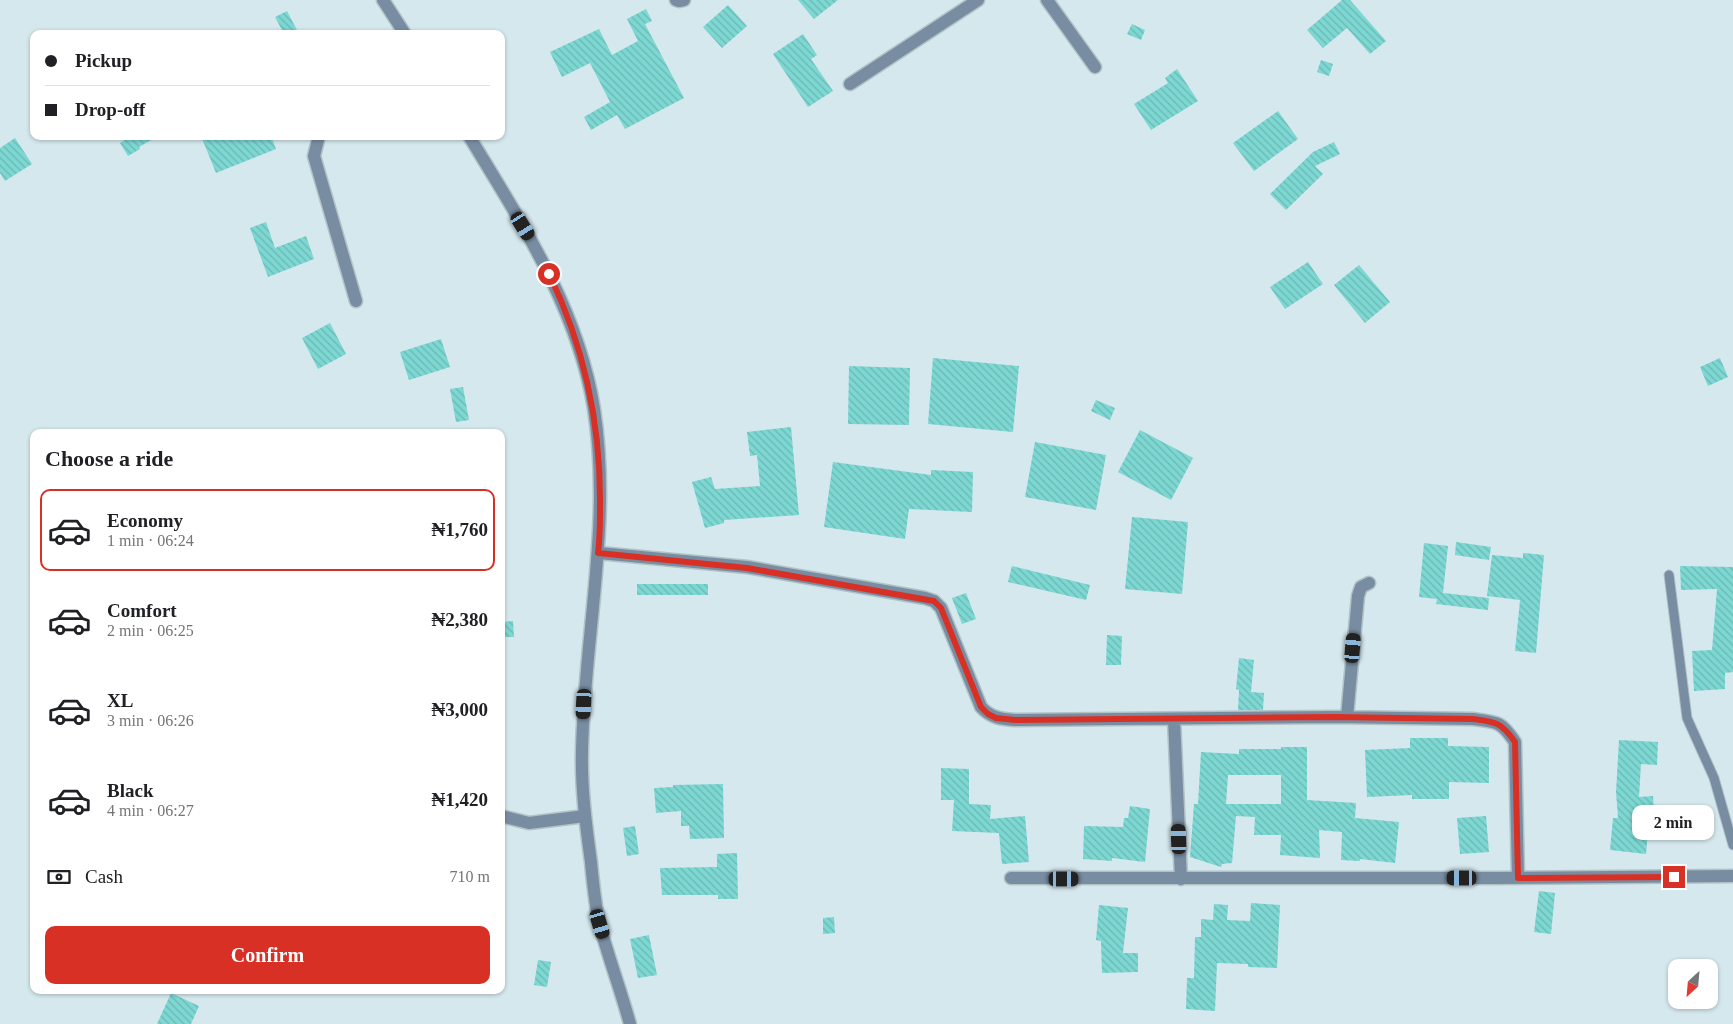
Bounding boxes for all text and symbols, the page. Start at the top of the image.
text: Pickup [75,50,132,71]
text: Drop-off [75,99,145,120]
car [508,209,537,243]
route start [538,263,560,285]
text: Choose a ride [45,446,173,471]
icon: car [47,508,92,553]
text: Economy [107,510,183,531]
text: ₦1,760 [432,519,488,540]
text: 1 min · 06:24 [107,532,194,549]
icon: car [47,598,92,643]
text: Comfort [107,600,177,621]
text: ₦2,380 [432,609,488,630]
text: 2 min · 06:25 [107,622,194,639]
car [1344,632,1361,664]
icon: car [47,688,92,733]
car [575,689,592,719]
text: XL [107,690,133,711]
text: ₦3,000 [432,699,488,720]
text: 3 min · 06:26 [107,712,194,729]
icon: car [47,778,92,823]
text: Black [107,780,153,801]
text: ₦1,420 [432,789,488,810]
text: 4 min · 06:27 [107,802,194,819]
callout: 2 min [1633,804,1715,840]
text: 2 min [1654,814,1692,831]
car [1170,824,1187,854]
icon: cash [45,863,73,891]
text: Cash [85,866,123,887]
route end [1663,866,1685,888]
text: 710 m [450,868,490,885]
car [1447,871,1477,886]
car [1049,872,1079,887]
car [588,907,611,941]
button: Confirm [45,926,490,984]
north arrow [1668,959,1718,1009]
map controls [1668,959,1718,1009]

